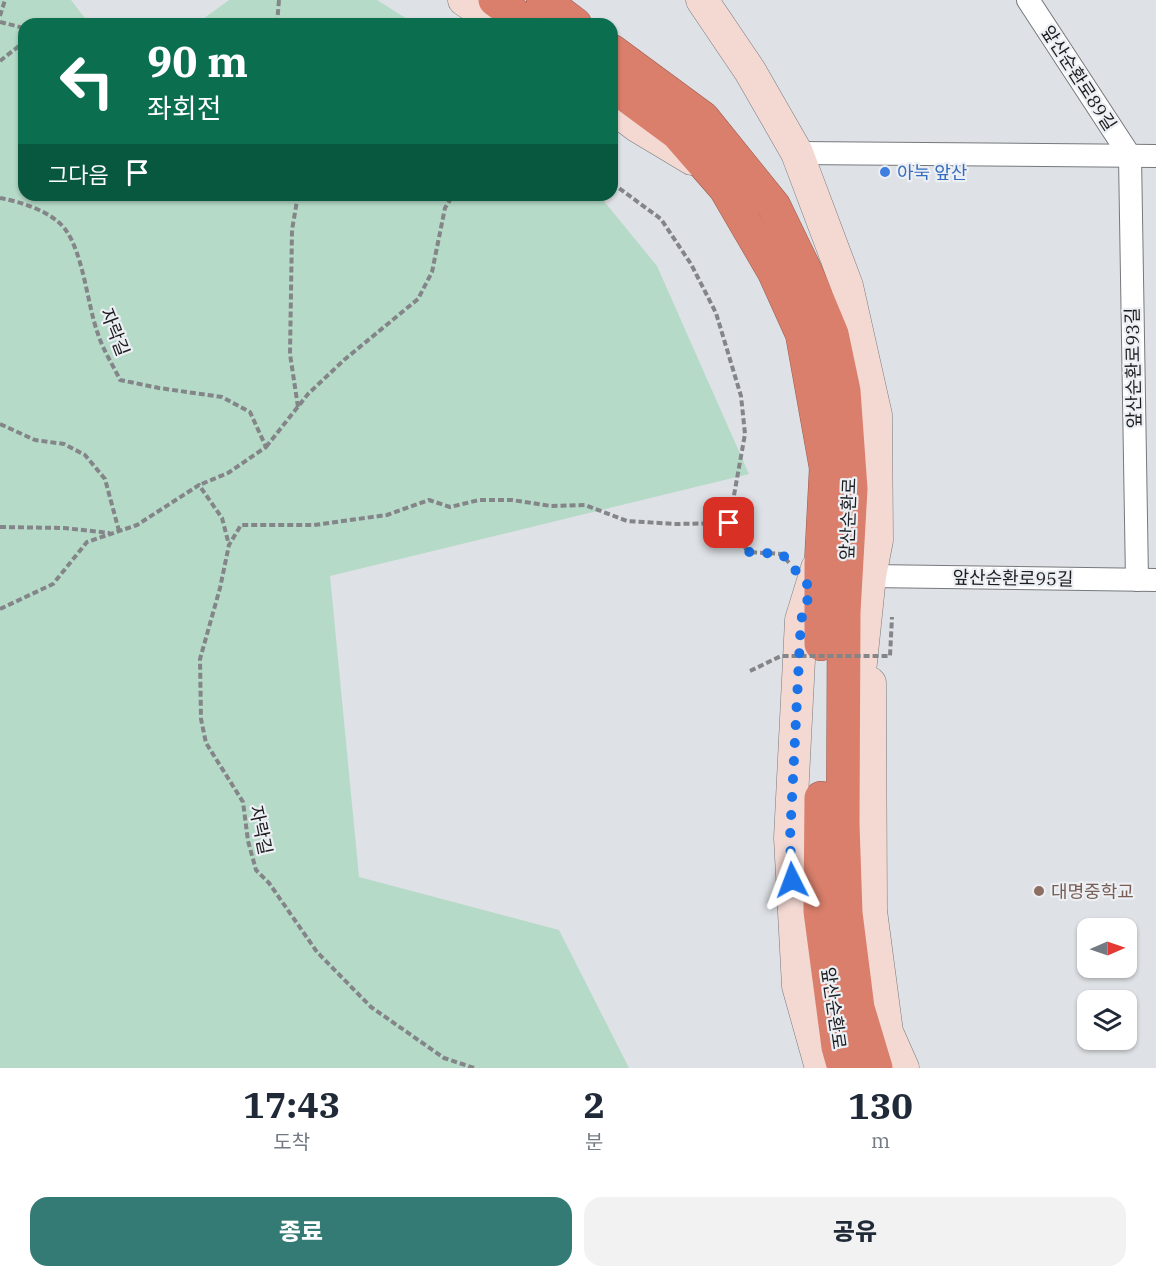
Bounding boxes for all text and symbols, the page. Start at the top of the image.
street label: 앞산순환로89길 [1036,21,1122,135]
text: 90 m [147,34,248,89]
icon: left [48,42,126,120]
text: 좌회전 [147,90,222,125]
icon: arrive [121,156,154,189]
text: 그다음 [48,160,109,189]
place label: 아눅 앞산 [897,161,967,184]
marker: 아눅 앞산 [878,165,892,179]
street label: 자락길 [95,305,135,359]
street label: 앞산순환로93길 [1120,307,1146,429]
street label: 앞산순환로 [835,477,861,561]
pin [703,497,754,548]
icon: arrive [712,506,745,539]
street label: 앞산순환로95길 [952,565,1074,591]
street label: 자락길 [245,803,277,857]
position arrow [760,848,824,912]
place label: 대명중학교 [1051,880,1134,903]
marker: 대명중학교 [1032,884,1046,898]
north arrow [1077,918,1137,978]
map controls [1077,918,1137,1050]
street label: 앞산순환로 [817,965,851,1051]
button: layers [1077,990,1137,1050]
text: 17:43 [243,1081,340,1128]
text: 2 [583,1081,605,1128]
text: 130 [848,1082,913,1129]
text: m [871,1127,890,1154]
text: 도착 [273,1128,310,1155]
text: 분 [585,1128,603,1155]
button: 종료 [30,1197,572,1266]
button: 공유 [584,1197,1126,1266]

